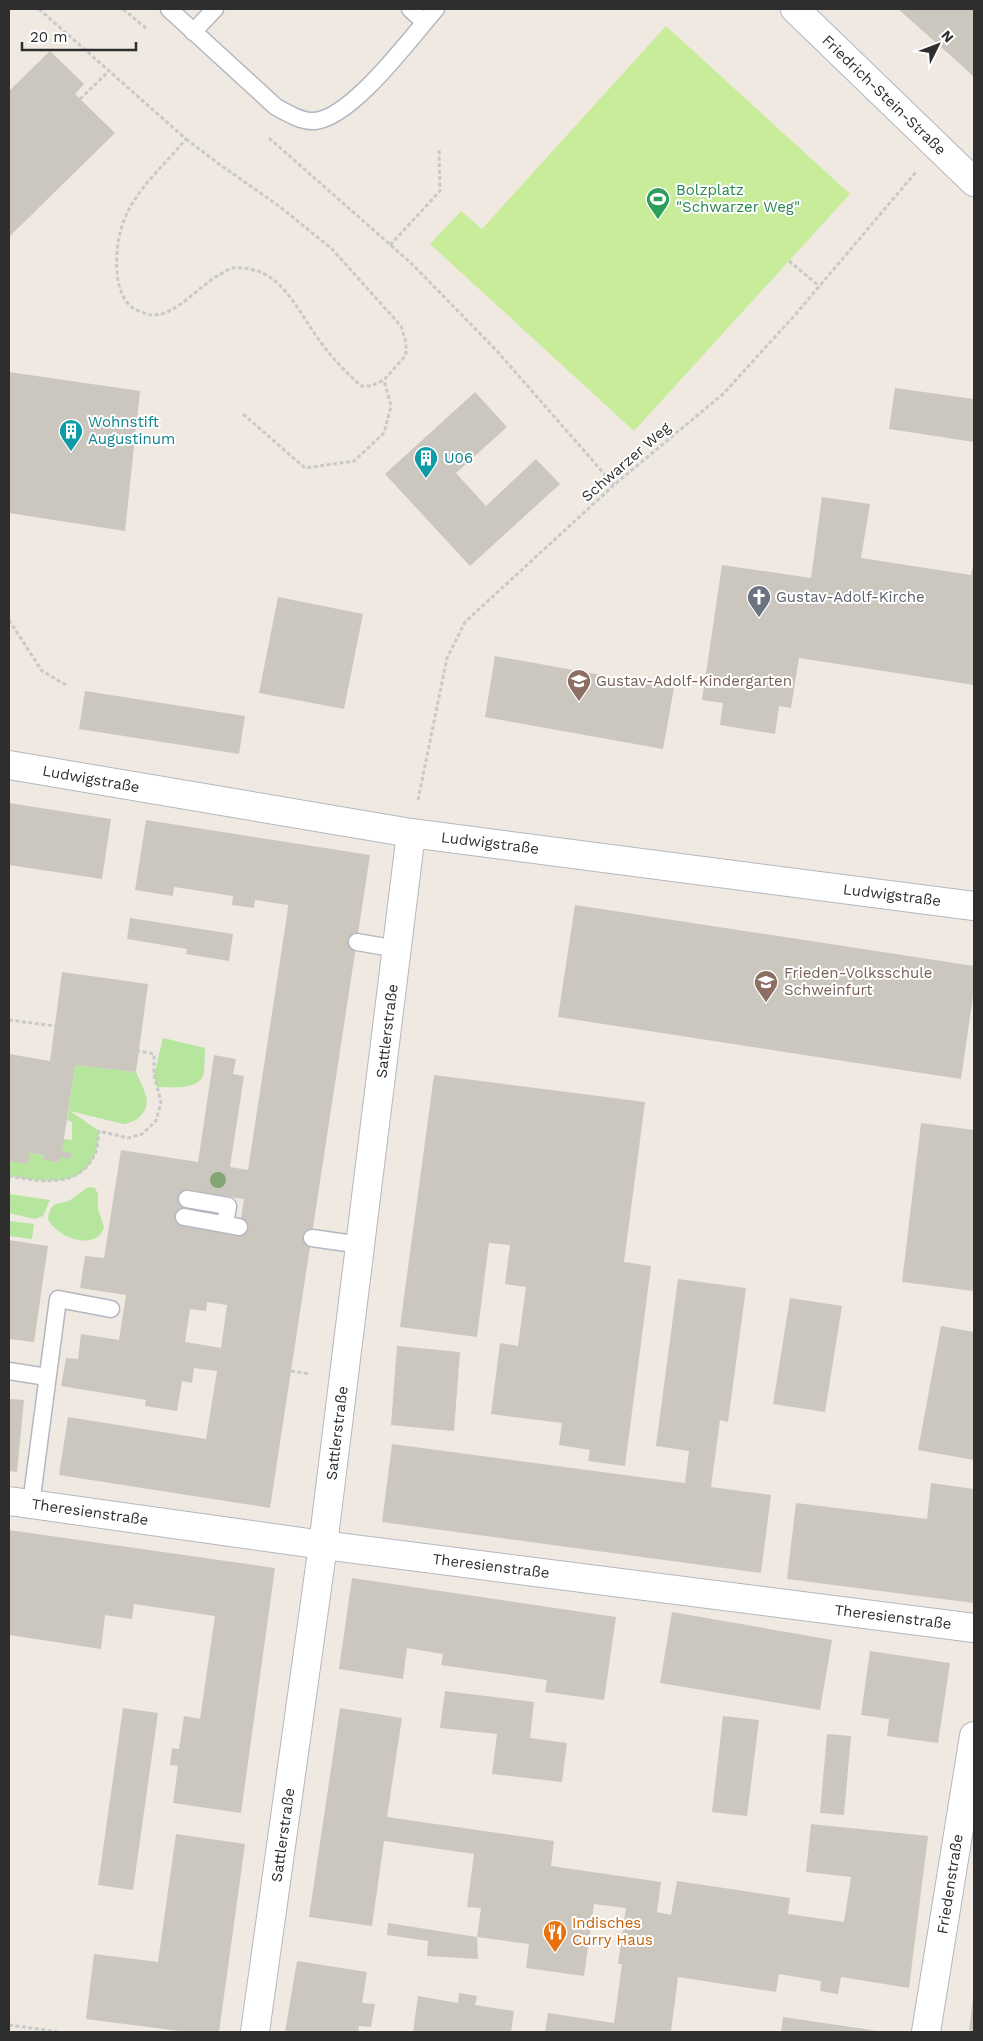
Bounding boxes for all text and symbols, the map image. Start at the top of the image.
scale bar [22,20,136,52]
north arrow [913,20,963,70]
text: N [938,27,957,46]
text: 20 m [30,28,68,46]
street label: Friedrich-Stein-Straße [818,31,950,159]
place label: Bolzplatz "Schwarzer Weg" [676,181,800,216]
sports icon: Bolzplatz "Schwarzer Weg" [645,186,671,220]
place label: Wohnstift Augustinum [88,413,175,448]
building icon: Wohnstift Augustinum [58,418,84,452]
street label: Schwarzer Weg [578,419,674,505]
building icon: U06 [413,445,439,479]
place label: U06 [444,449,473,467]
church icon: Gustav-Adolf-Kirche [746,584,772,618]
place label: Gustav-Adolf-Kirche [776,588,925,606]
school or university icon: Gustav-Adolf-Kindergarten [566,668,592,702]
place label: Gustav-Adolf-Kindergarten [596,672,792,690]
street label: Ludwigstraße [41,762,141,796]
street label: Ludwigstraße [440,828,540,858]
street label: Ludwigstraße [842,880,942,910]
place label: Frieden-Volksschule Schweinfurt [784,964,932,999]
school or university icon: Frieden-Volksschule Schweinfurt [753,969,779,1003]
street label: Sattlerstraße [372,983,402,1079]
street label: Sattlerstraße [322,1385,352,1481]
street label: Theresienstraße [31,1495,149,1529]
street label: Theresienstraße [432,1550,550,1582]
street label: Theresienstraße [834,1601,952,1633]
street label: Sattlerstraße [267,1787,299,1883]
street label: Friedenstraße [933,1833,967,1935]
place label: Indisches Curry Haus [572,1914,653,1949]
restaurant icon: Indisches Curry Haus [542,1919,568,1953]

